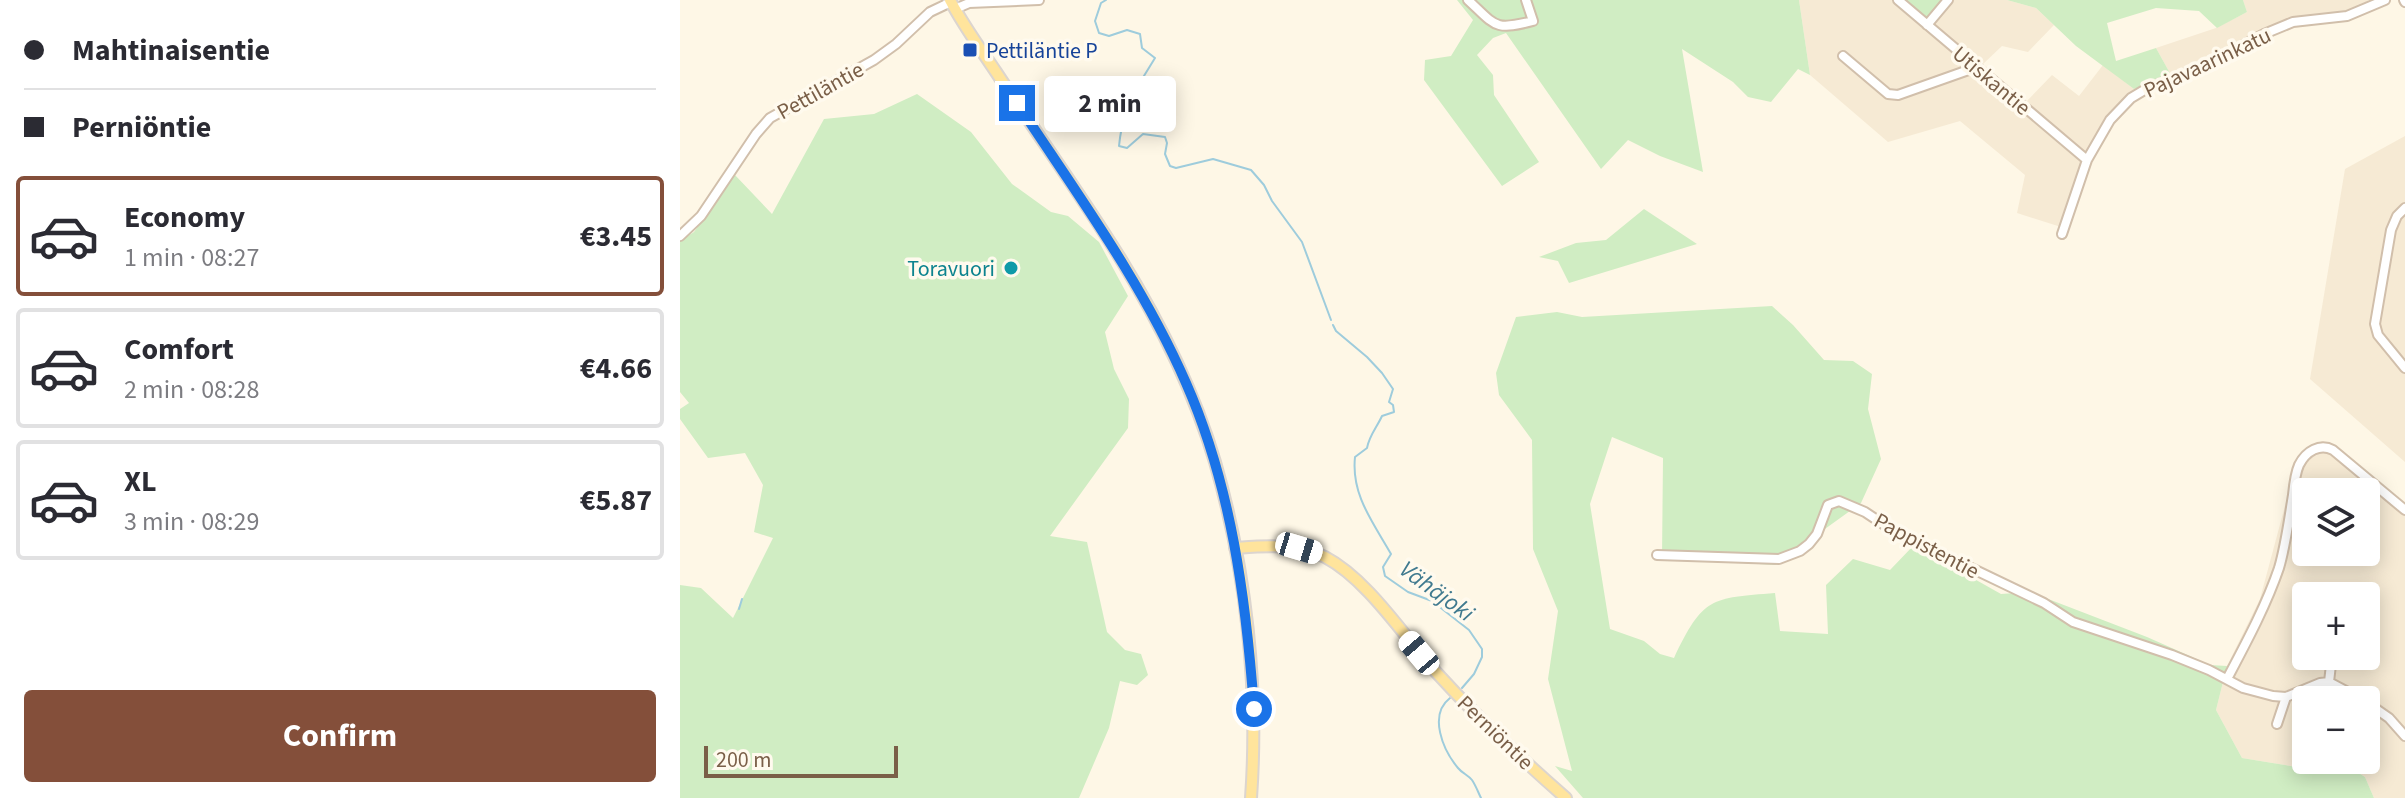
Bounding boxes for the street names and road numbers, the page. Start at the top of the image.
street label: Pajavaarinkatu [2139,19,2276,106]
street label: Utiskantie [1945,38,2038,123]
street label: Pettiläntie [771,54,870,128]
street label: Pappistentie [1868,505,1985,587]
street label: Perniöntie [1450,688,1541,778]

